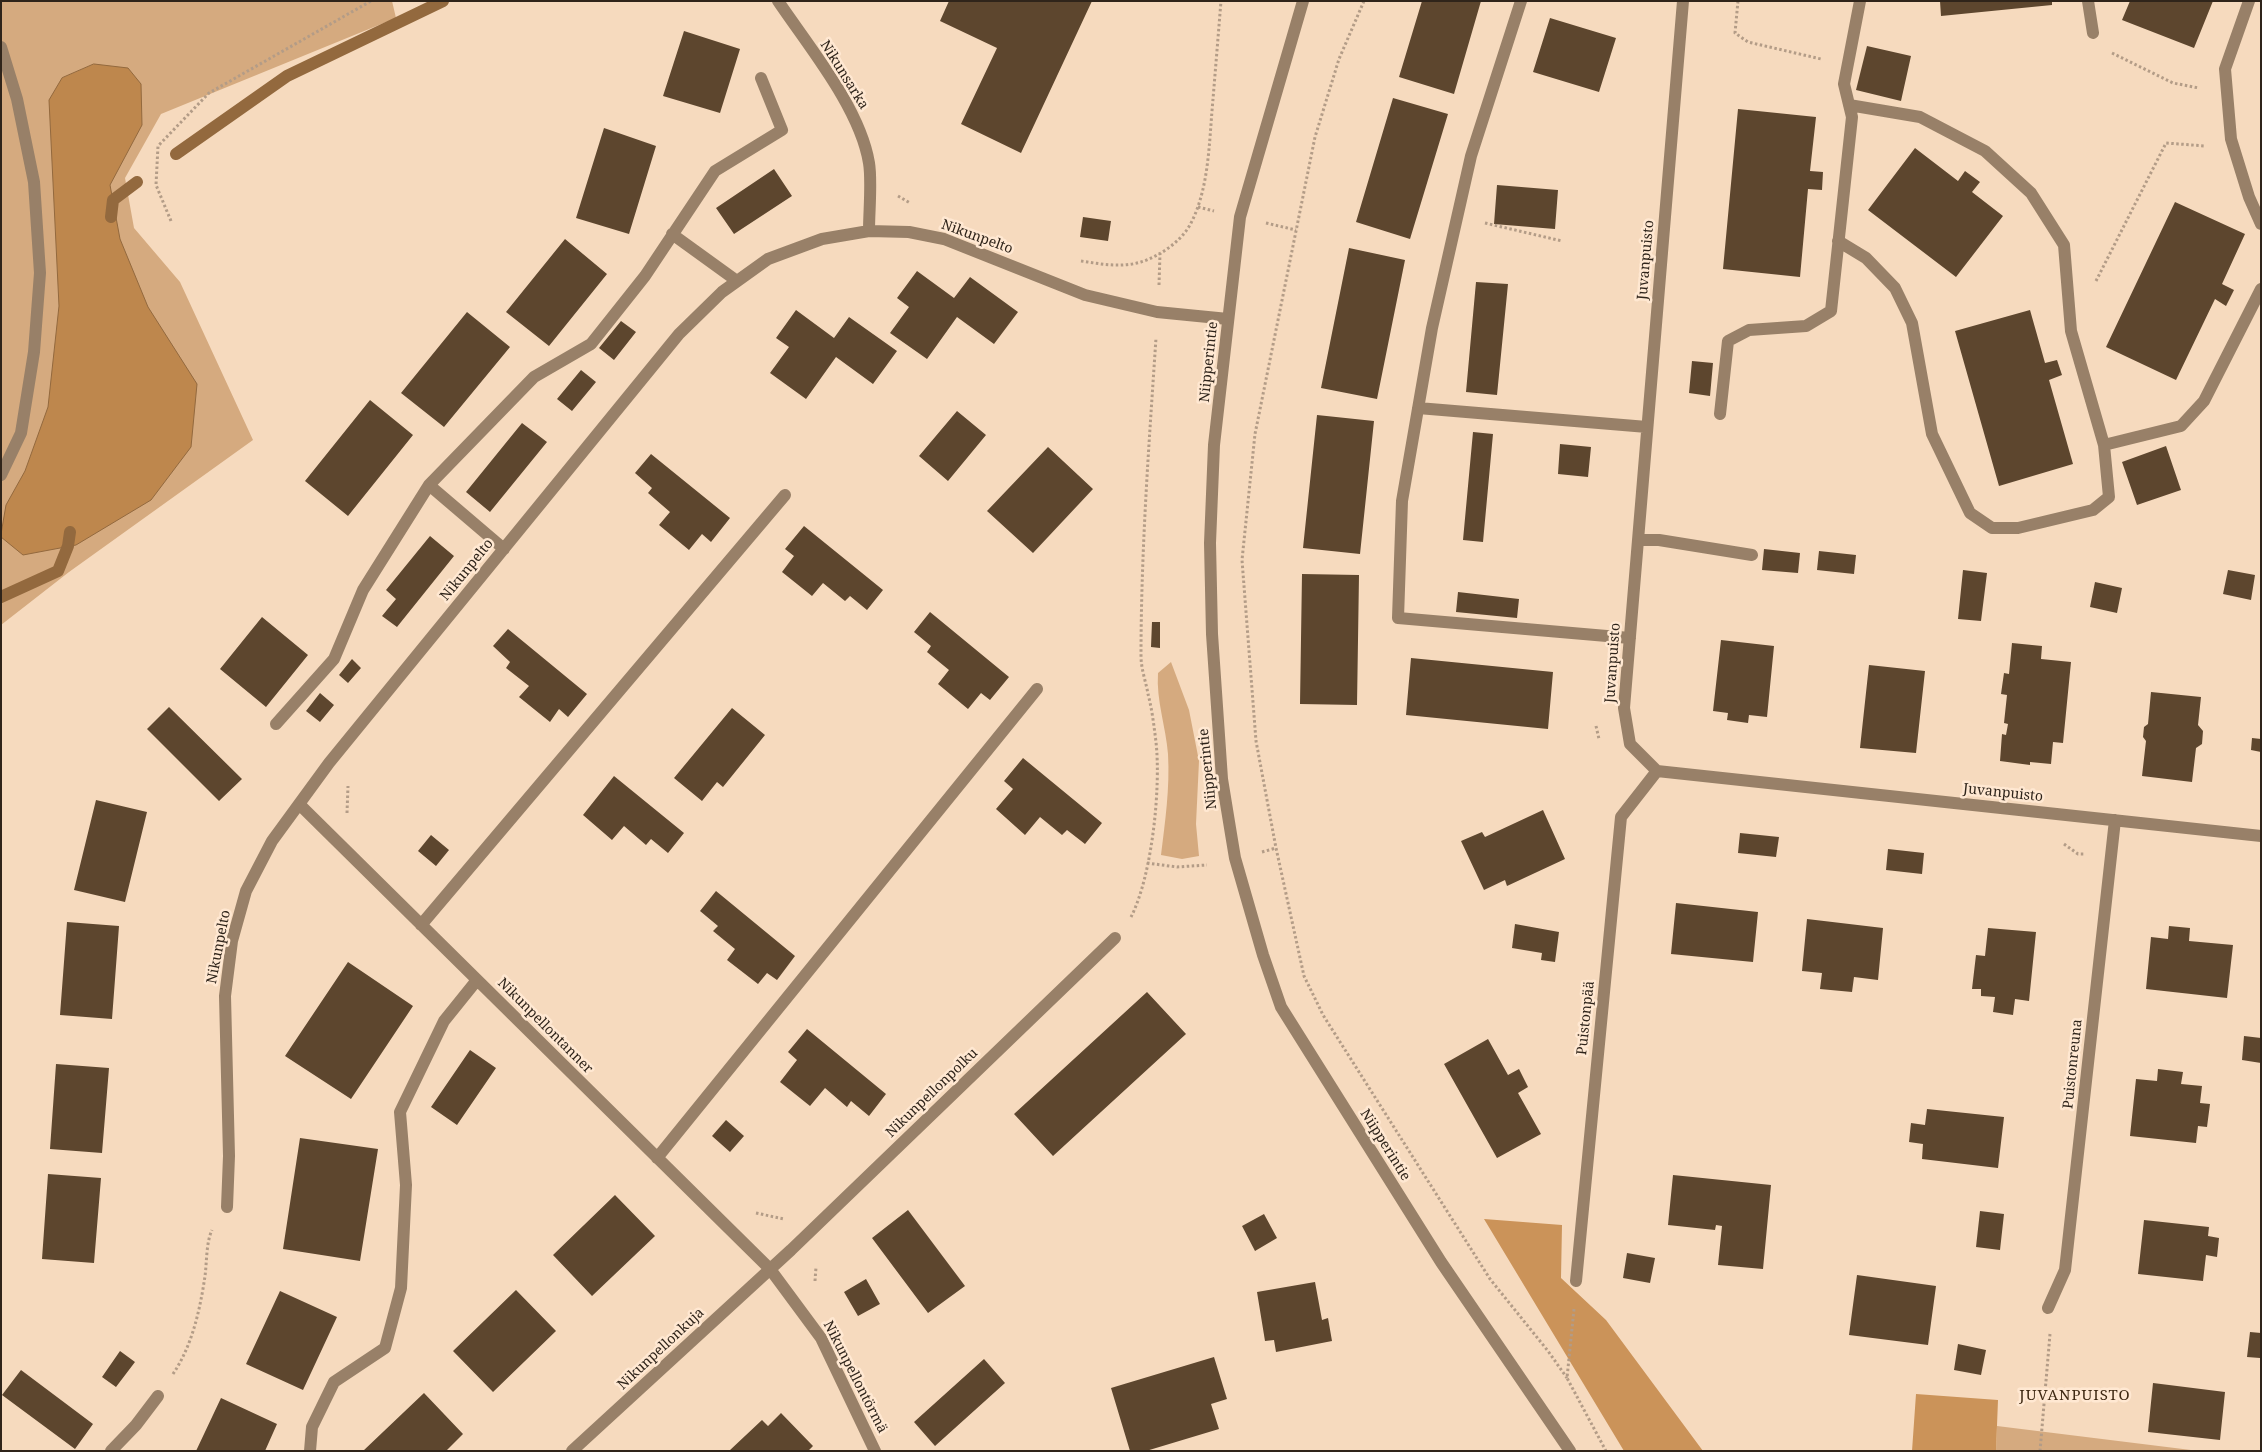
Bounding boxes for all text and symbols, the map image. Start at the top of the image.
street label: Nikunsarka [816,37,872,113]
street label: Nikunpelto [939,216,1015,258]
street label: Juvanpuisto [1634,219,1658,301]
street label: Niipperintie [1196,321,1222,403]
street label: Nikunpelto [437,536,497,604]
street label: Juvanpuisto [1602,622,1624,704]
street label: Niipperintie [1195,728,1221,810]
street label: Juvanpuisto [1962,780,2044,806]
street label: Nikunpelto [204,909,234,985]
street label: Nikunpellontanner [494,975,596,1077]
street label: Puistonpää [1574,980,1598,1056]
street label: Puistonreuna [2060,1018,2086,1110]
street label: Nikunpellonpolku [883,1045,981,1141]
street label: Niipperintie [1356,1106,1414,1184]
street label: Nikunpellonkuja [614,1305,708,1393]
street label: Nikunpellontörmä [819,1318,891,1436]
district label: JUVANPUISTO [2018,1387,2132,1405]

